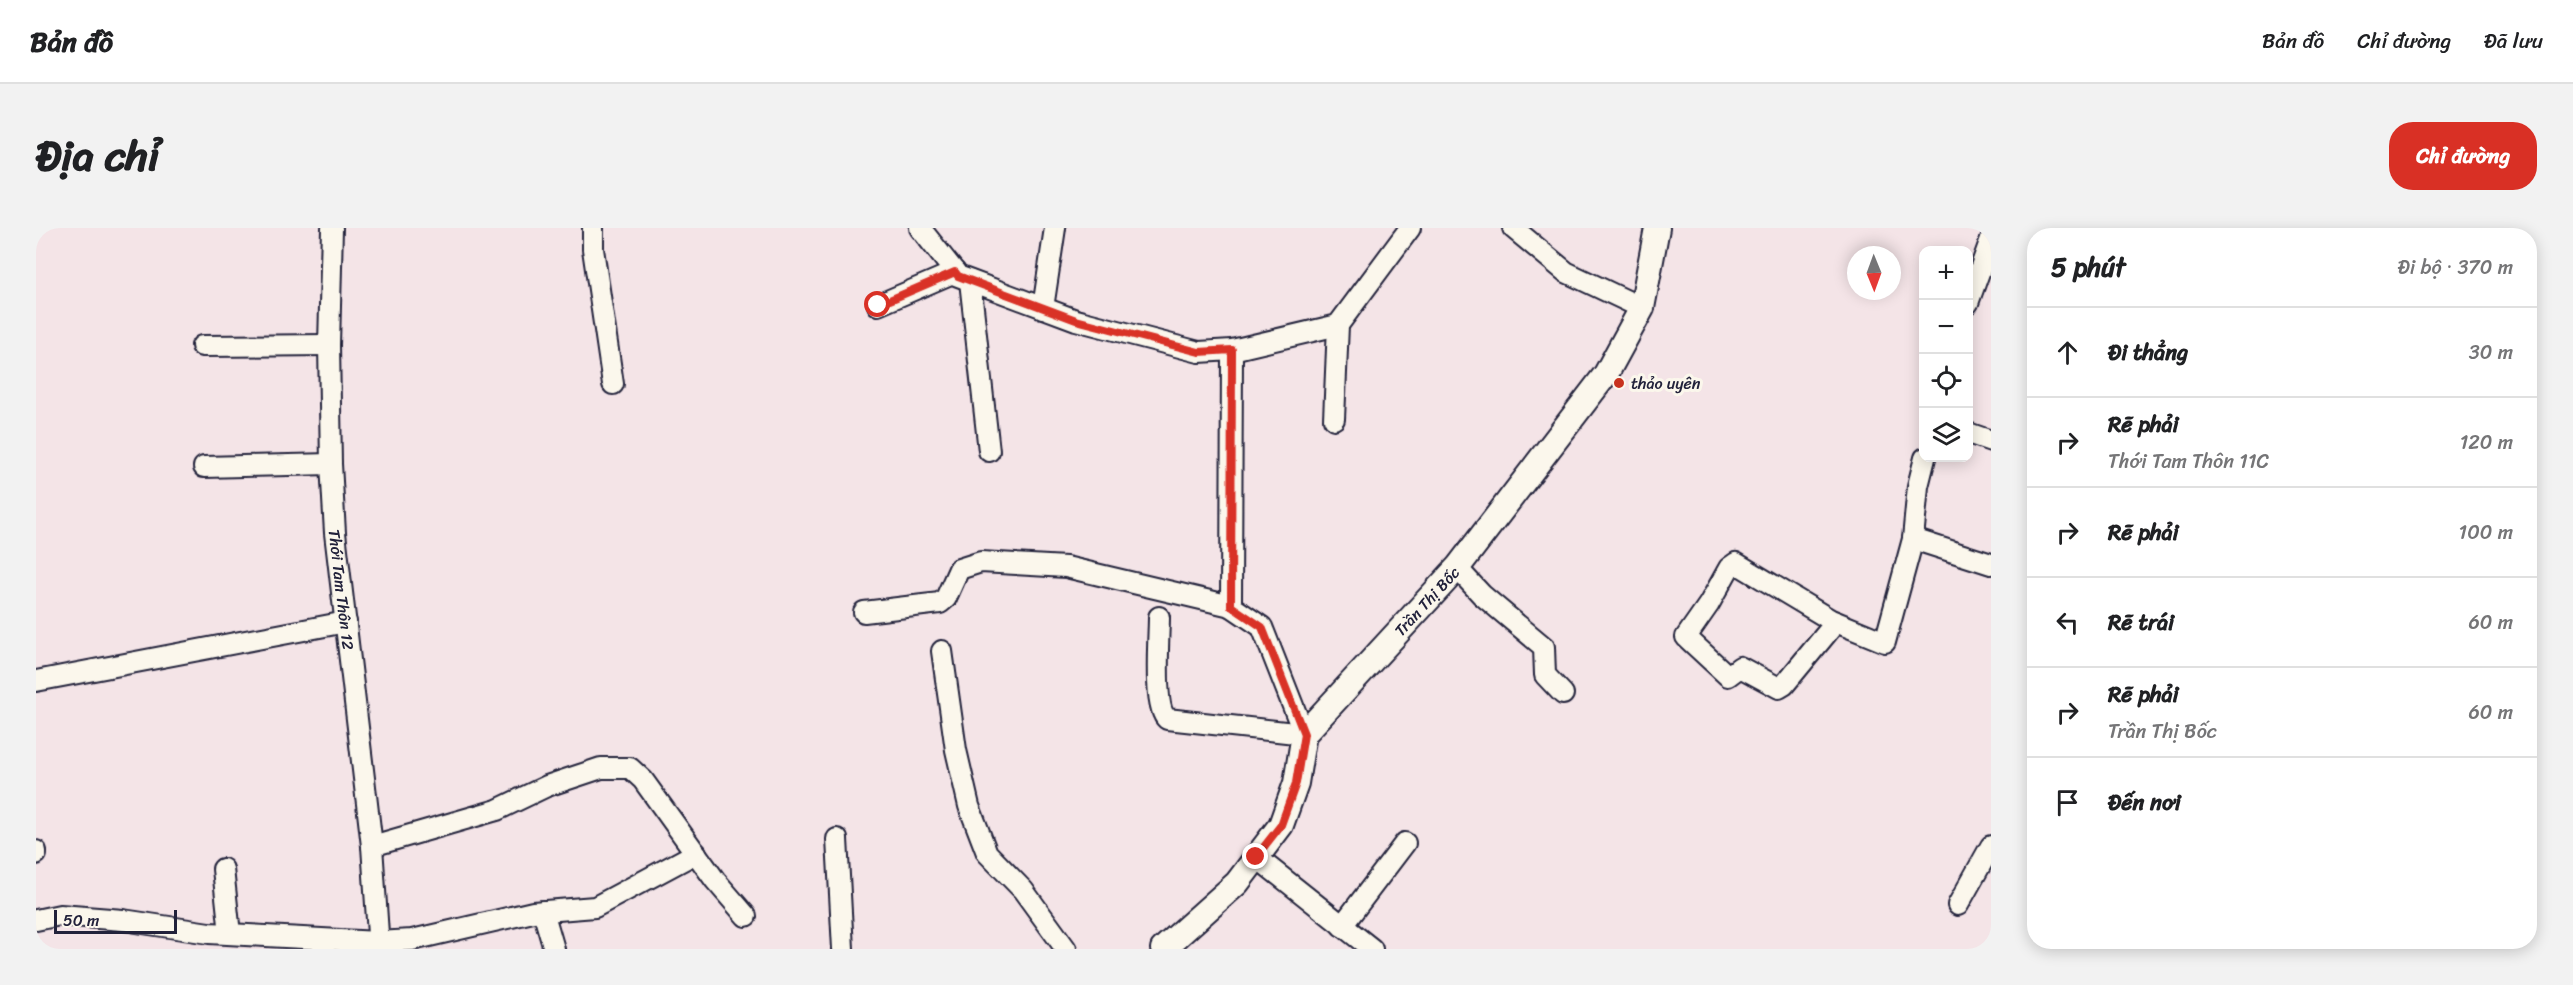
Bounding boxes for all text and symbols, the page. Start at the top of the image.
text: Bản đồ [30,17,113,66]
text: Bản đồ [2262,22,2324,60]
text: Chỉ đường [2357,22,2451,60]
text: Đã lưu [2484,22,2543,60]
text: Địa chỉ [36,119,159,193]
button: Chỉ đường [2389,122,2537,190]
text: 5 phút [2051,244,2125,290]
north arrow [1847,246,1901,300]
map controls [1919,246,1973,462]
button: + [1919,246,1973,300]
text: Đi bộ · 370 m [2398,250,2513,285]
route start [864,291,890,317]
button: − [1919,300,1973,354]
text: Đi thẳng [2108,333,2188,372]
text: 30 m [2469,335,2513,370]
icon: ahead [2051,336,2084,369]
button: locate [1919,354,1973,408]
place label: thảo uyên [1631,369,1701,398]
marker: thảo uyên [1612,376,1626,390]
text: Rẽ phải [2108,405,2179,444]
button: layers [1919,408,1973,462]
text: 120 m [2460,425,2513,460]
icon: right [2051,426,2084,459]
text: Thới Tam Thôn 11C [2108,444,2269,479]
text: Rẽ phải [2108,513,2179,552]
text: 100 m [2459,515,2513,550]
icon: right [2051,516,2084,549]
street label: Thới Tam Thôn 12 [320,528,363,651]
street label: Trần Thị Bốc [1387,560,1467,643]
text: Rẽ trái [2108,603,2174,642]
text: 60 m [2468,605,2513,640]
icon: left [2051,606,2084,639]
text: Rẽ phải [2108,675,2179,714]
text: 60 m [2468,695,2513,730]
icon: right [2051,696,2084,729]
text: Trần Thị Bốc [2108,714,2217,749]
text: Đến nơi [2108,783,2181,822]
icon: arrive [2051,786,2084,819]
route end [1242,843,1268,869]
text: 50 m [63,906,99,935]
scale bar [54,907,177,934]

